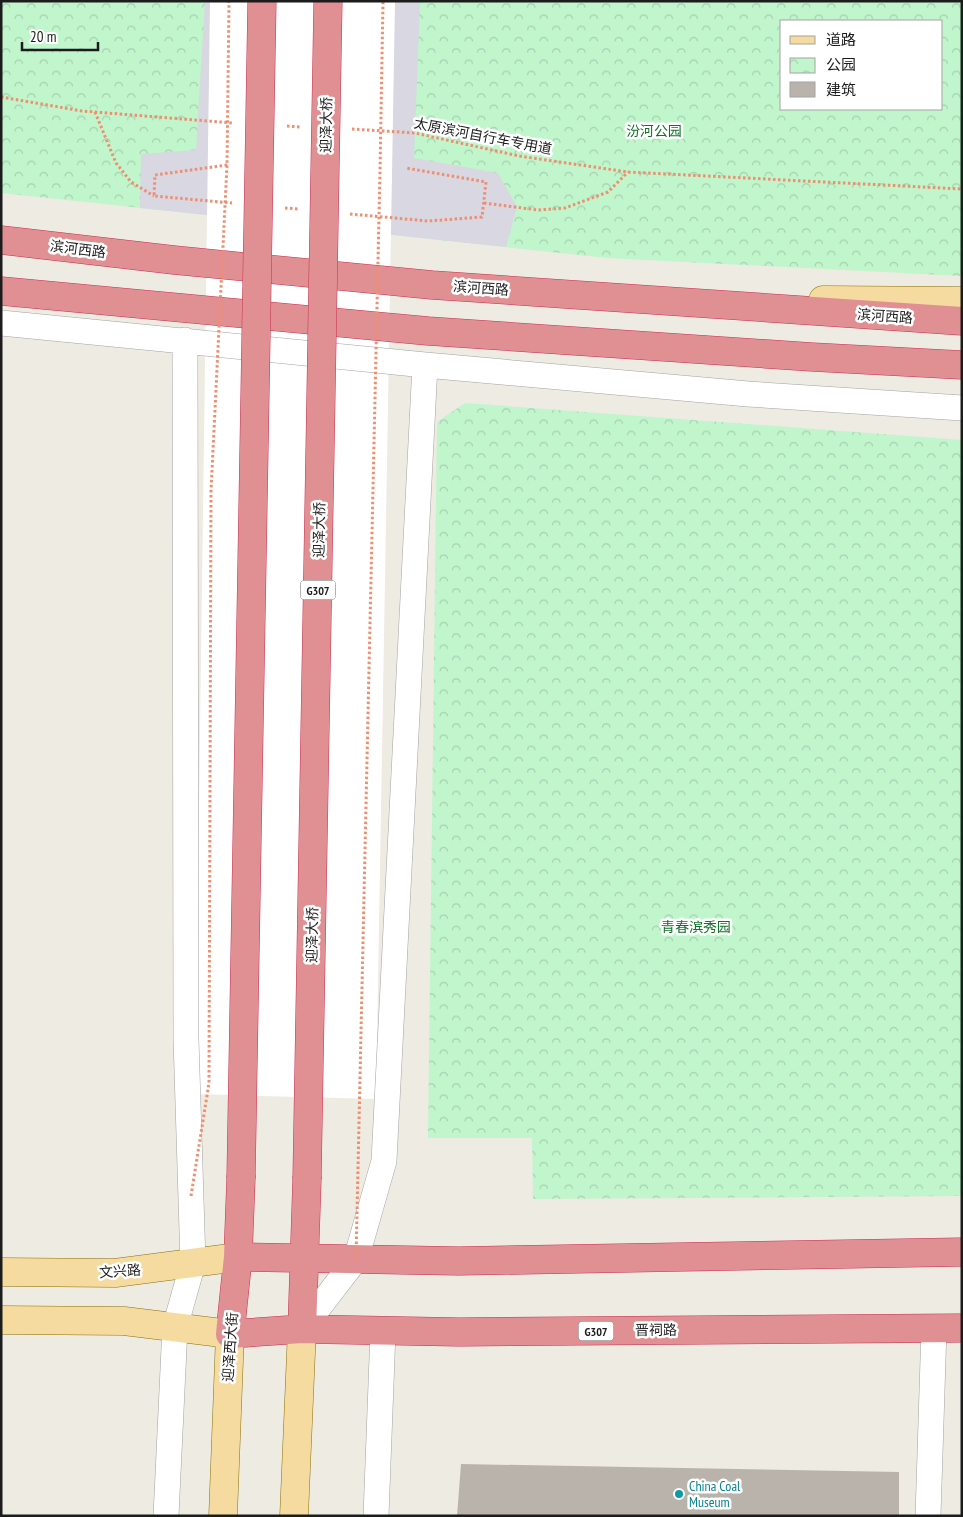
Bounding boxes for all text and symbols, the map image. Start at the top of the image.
scale bar [22,20,99,52]
legend [780,20,943,110]
text: 20 m [30,27,56,46]
text: 道路 [826,30,856,49]
text: 公园 [826,55,856,74]
text: 建筑 [826,80,856,99]
street label: 迎泽大桥 [317,97,335,153]
street label: 太原滨河自行车专用道 [413,114,553,158]
park label: 汾河公园 [626,122,682,140]
street label: 滨河西路 [49,237,107,261]
street label: 滨河西路 [452,277,510,299]
street label: 滨河西路 [856,305,914,327]
street label: 迎泽大桥 [310,502,328,558]
road number: G307 [300,580,336,600]
street label: 迎泽大桥 [303,907,321,963]
park label: 青春滨秀园 [661,918,731,936]
street label: 文兴路 [98,1261,142,1281]
street label: 迎泽西大街 [219,1311,241,1383]
street label: 晋祠路 [635,1321,677,1339]
road number: G307 [578,1322,614,1340]
place label: China Coal Museum [689,1477,741,1511]
marker: China Coal Museum [673,1488,685,1500]

